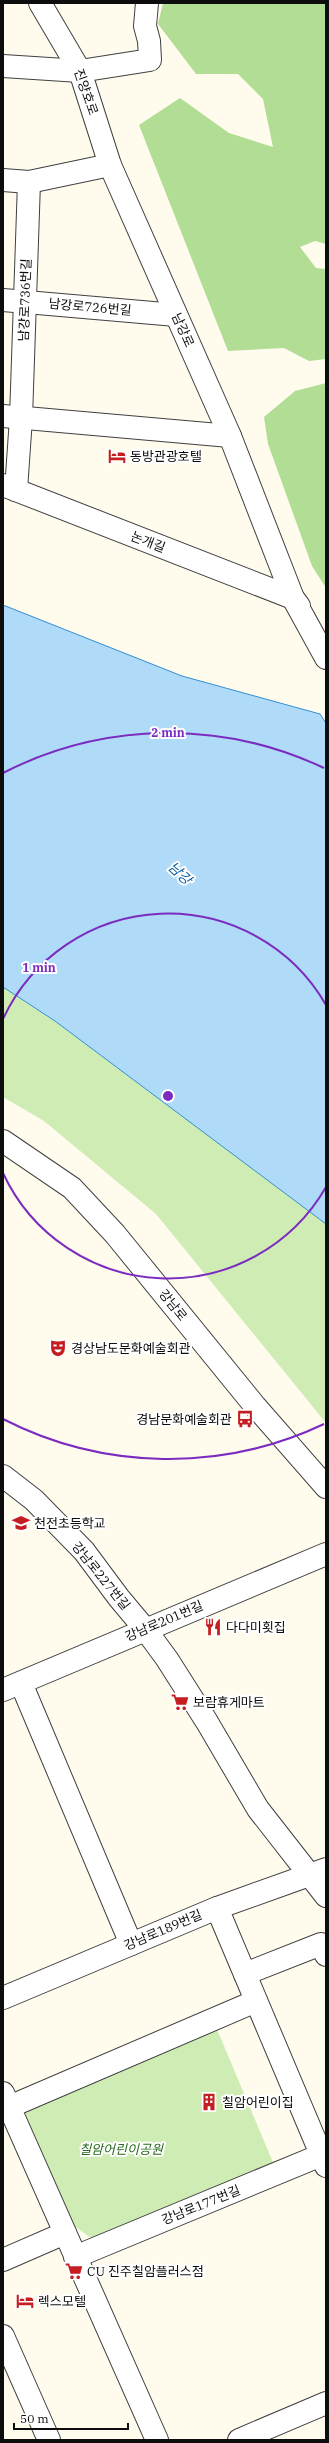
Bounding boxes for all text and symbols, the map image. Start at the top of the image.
street label: 진양호로 [70,67,102,117]
street label: 남강로736번길 [15,258,35,342]
street label: 남강로726번길 [48,295,132,319]
street label: 남강로 [168,310,198,350]
hotel icon: 동방관광호텔 [107,446,127,466]
place label: 동방관광호텔 [130,448,202,465]
street label: 논개길 [128,528,168,556]
text: 2 min [151,725,185,740]
water label: 남강 [164,858,197,890]
text: 1 min [22,960,56,975]
centre of rings [161,1089,175,1103]
street label: 강남로 [155,1286,191,1324]
theatre icon: 경상남도문화예술회관 [48,1338,68,1358]
place label: 경상남도문화예술회관 [71,1340,191,1357]
bus stop icon: 경남문화예술회관 [235,1409,255,1429]
place label: 경남문화예술회관 [136,1411,232,1428]
school or university icon: 천전초등학교 [11,1513,31,1533]
place label: 천전초등학교 [34,1515,106,1532]
street label: 강남로227번길 [68,1538,134,1614]
street label: 강남로201번길 [122,1597,206,1645]
restaurant icon: 다다미횟집 [203,1617,223,1637]
place label: 다다미횟집 [226,1619,286,1636]
supermarket icon: 보람휴게마트 [170,1692,190,1712]
place label: 보람휴게마트 [193,1694,265,1711]
street label: 강남로189번길 [121,1906,205,1954]
building icon: 칠암어린이집 [199,2092,219,2112]
place label: 칠암어린이집 [222,2094,294,2111]
park label: 칠암어린이공원 [79,2141,164,2158]
street label: 강남로177번길 [159,2182,243,2228]
supermarket icon: CU 진주칠암플러스점 [64,2261,84,2281]
place label: CU 진주칠암플러스점 [87,2263,204,2280]
hotel icon: 렉스모텔 [15,2291,35,2311]
place label: 렉스모텔 [38,2293,86,2310]
scale bar [14,2405,128,2431]
text: 50 m [20,2411,49,2426]

